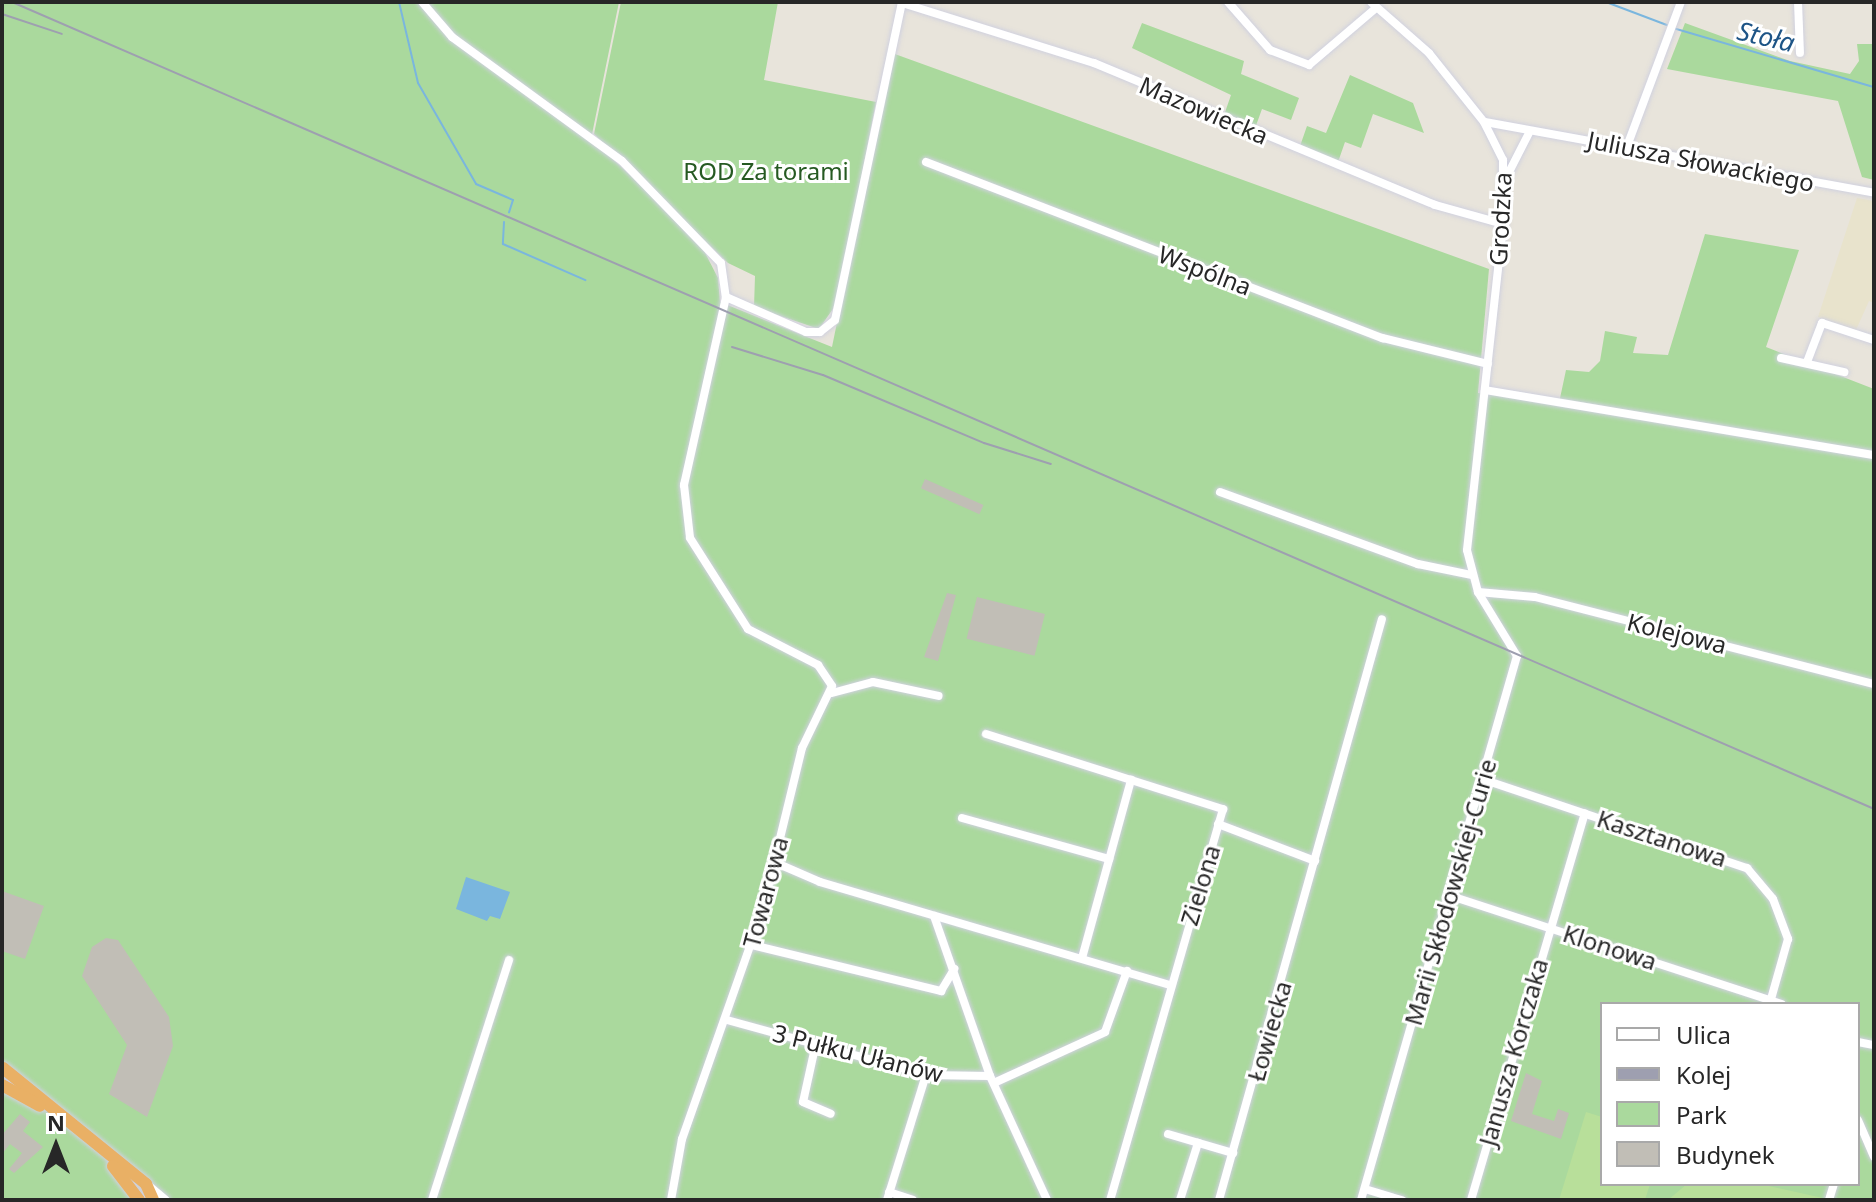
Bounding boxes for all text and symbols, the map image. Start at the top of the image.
water label: Stoła [1734,15,1798,59]
street label: Mazowiecka [1135,70,1273,150]
street label: Juliusza Słowackiego [1585,125,1817,197]
park label: ROD Za torami [683,157,849,185]
street label: Grodzka [1483,171,1517,267]
street label: Wspólna [1154,239,1256,301]
street label: Kolejowa [1624,607,1730,659]
street label: Marii Skłodowskiej-Curie [1398,756,1502,1028]
street label: Kasztanowa [1594,804,1730,872]
street label: Towarowa [736,833,794,951]
street label: Zielona [1174,841,1226,929]
street label: Klonowa [1560,918,1660,976]
street label: Janusza Korczaka [1472,955,1554,1149]
street label: Łowiecka [1241,978,1297,1084]
legend [1600,1002,1860,1186]
street label: 3 Pułku Ułanów [770,1018,946,1088]
text: Ulica [1676,1018,1731,1051]
text: Kolej [1676,1058,1731,1091]
text: Park [1676,1098,1727,1131]
north arrow [16,1106,96,1186]
text: N [47,1107,65,1137]
text: Budynek [1676,1138,1775,1171]

